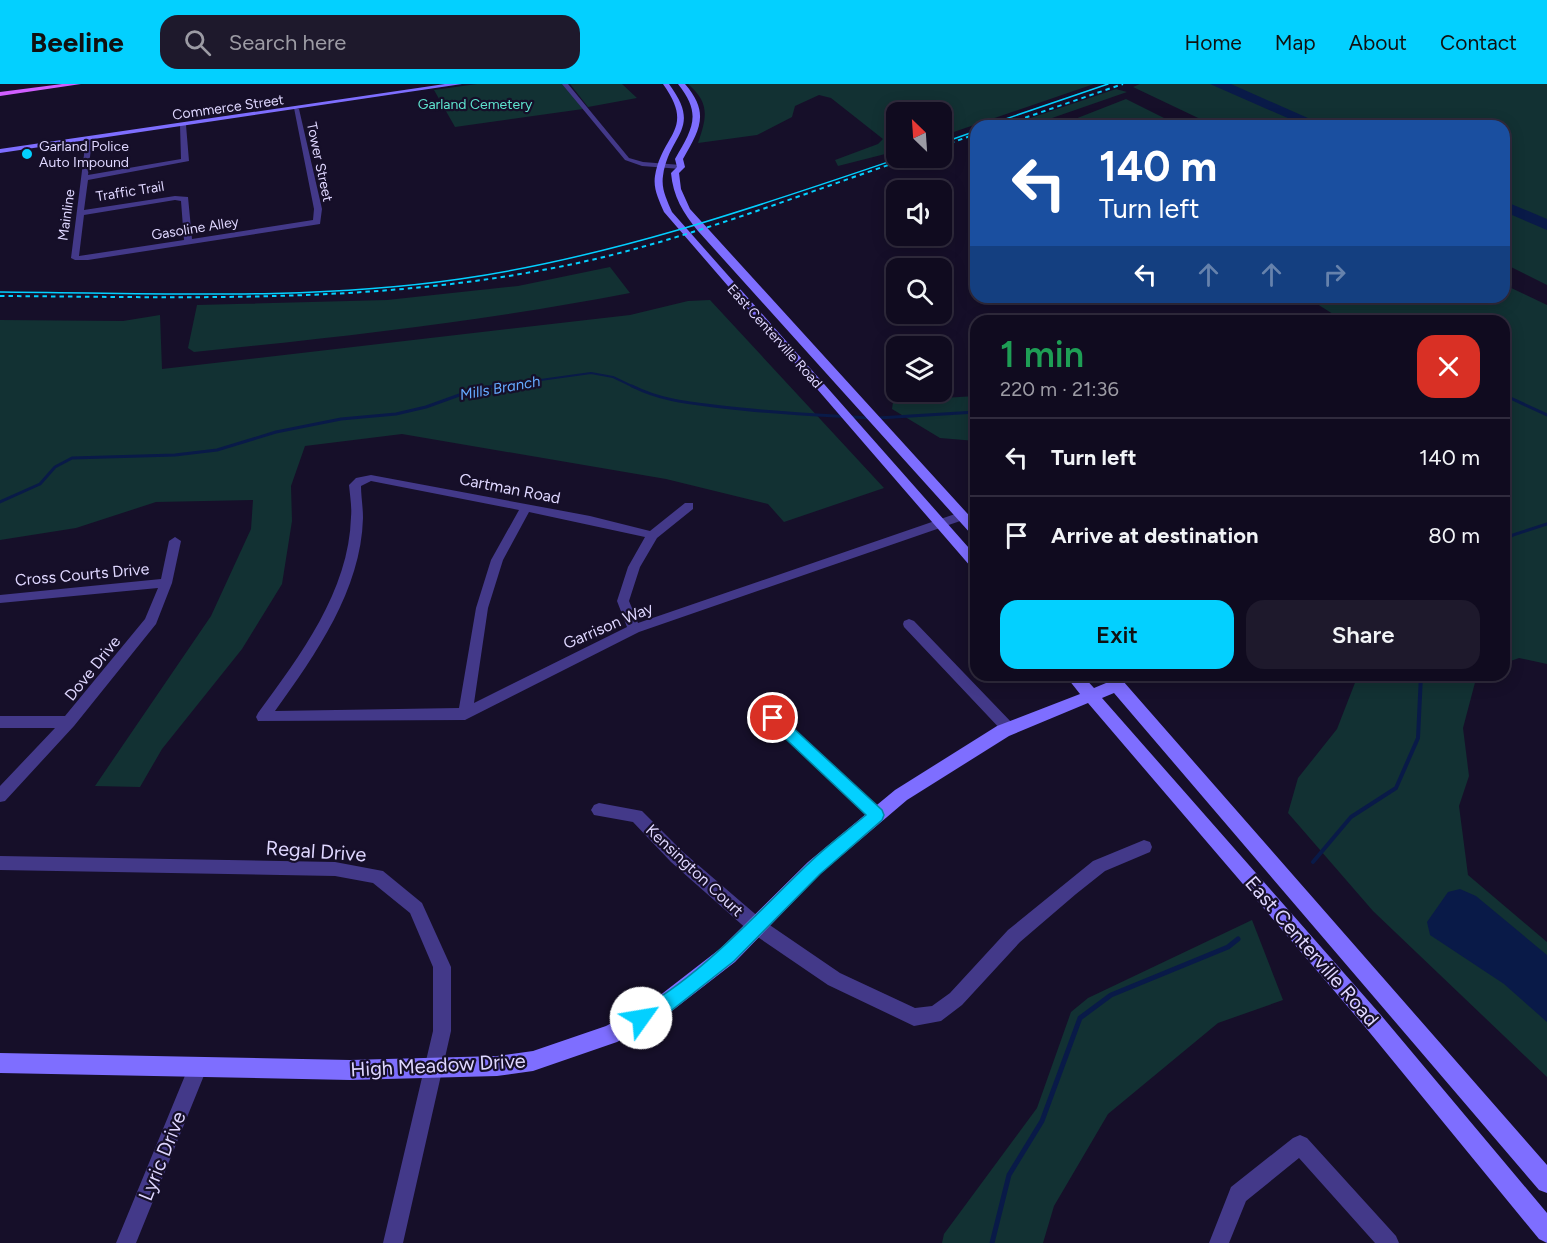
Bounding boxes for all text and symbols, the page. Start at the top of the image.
search box [160,15,580,69]
text: Beeline [30,25,124,59]
icon: search [181,26,214,59]
text: Search here [229,29,346,56]
text: Home [1185,30,1242,55]
text: Map [1275,30,1316,55]
text: About [1349,30,1407,55]
text: Contact [1440,30,1517,55]
street label: Commerce Street [171,91,285,124]
park label: Garland Cemetery [418,96,533,113]
north arrow [886,102,952,168]
map controls [886,102,952,402]
street label: Tower Street [303,121,336,203]
place label: Garland Police Auto Impound [39,138,129,171]
text: 140 m [1099,141,1217,192]
icon: left [1000,144,1078,222]
marker: Garland Police Auto Impound [20,147,34,161]
street label: Traffic Trail [95,178,165,205]
button: sound [886,180,952,246]
street label: Mainline [54,188,79,242]
text: Turn left [1099,192,1199,225]
street label: Gasoline Alley [150,213,241,244]
button: search [886,258,952,324]
icon: left [1129,258,1162,291]
icon: ahead [1192,258,1225,291]
icon: ahead [1255,258,1288,291]
icon: right [1318,258,1351,291]
street label: East Centerville Road [724,281,826,392]
text: 1 min [1000,333,1084,376]
button: close [1417,335,1480,398]
button: layers [886,336,952,402]
water label: Mills Branch [458,372,542,404]
text: 220 m · 21:36 [1000,377,1119,401]
icon: left [1000,441,1033,474]
text: Turn left [1051,444,1137,471]
text: 140 m [1419,444,1480,471]
street label: Cartman Road [458,469,562,508]
icon: arrive [1000,519,1033,552]
text: Arrive at destination [1051,522,1259,549]
text: 80 m [1428,522,1480,549]
street label: Cross Courts Drive [14,559,150,590]
street label: Garrison Way [560,598,656,653]
button: Exit [1000,600,1234,669]
button: Share [1246,600,1480,669]
street label: Dove Drive [60,632,124,705]
pin [747,692,798,743]
icon: arrive [756,701,789,734]
street label: Kensington Court [642,820,747,920]
street label: Regal Drive [265,836,367,866]
street label: East Centerville Road [1240,871,1384,1031]
position arrow [609,986,673,1050]
street label: High Meadow Drive [350,1048,526,1082]
street label: Lyric Drive [133,1108,191,1204]

